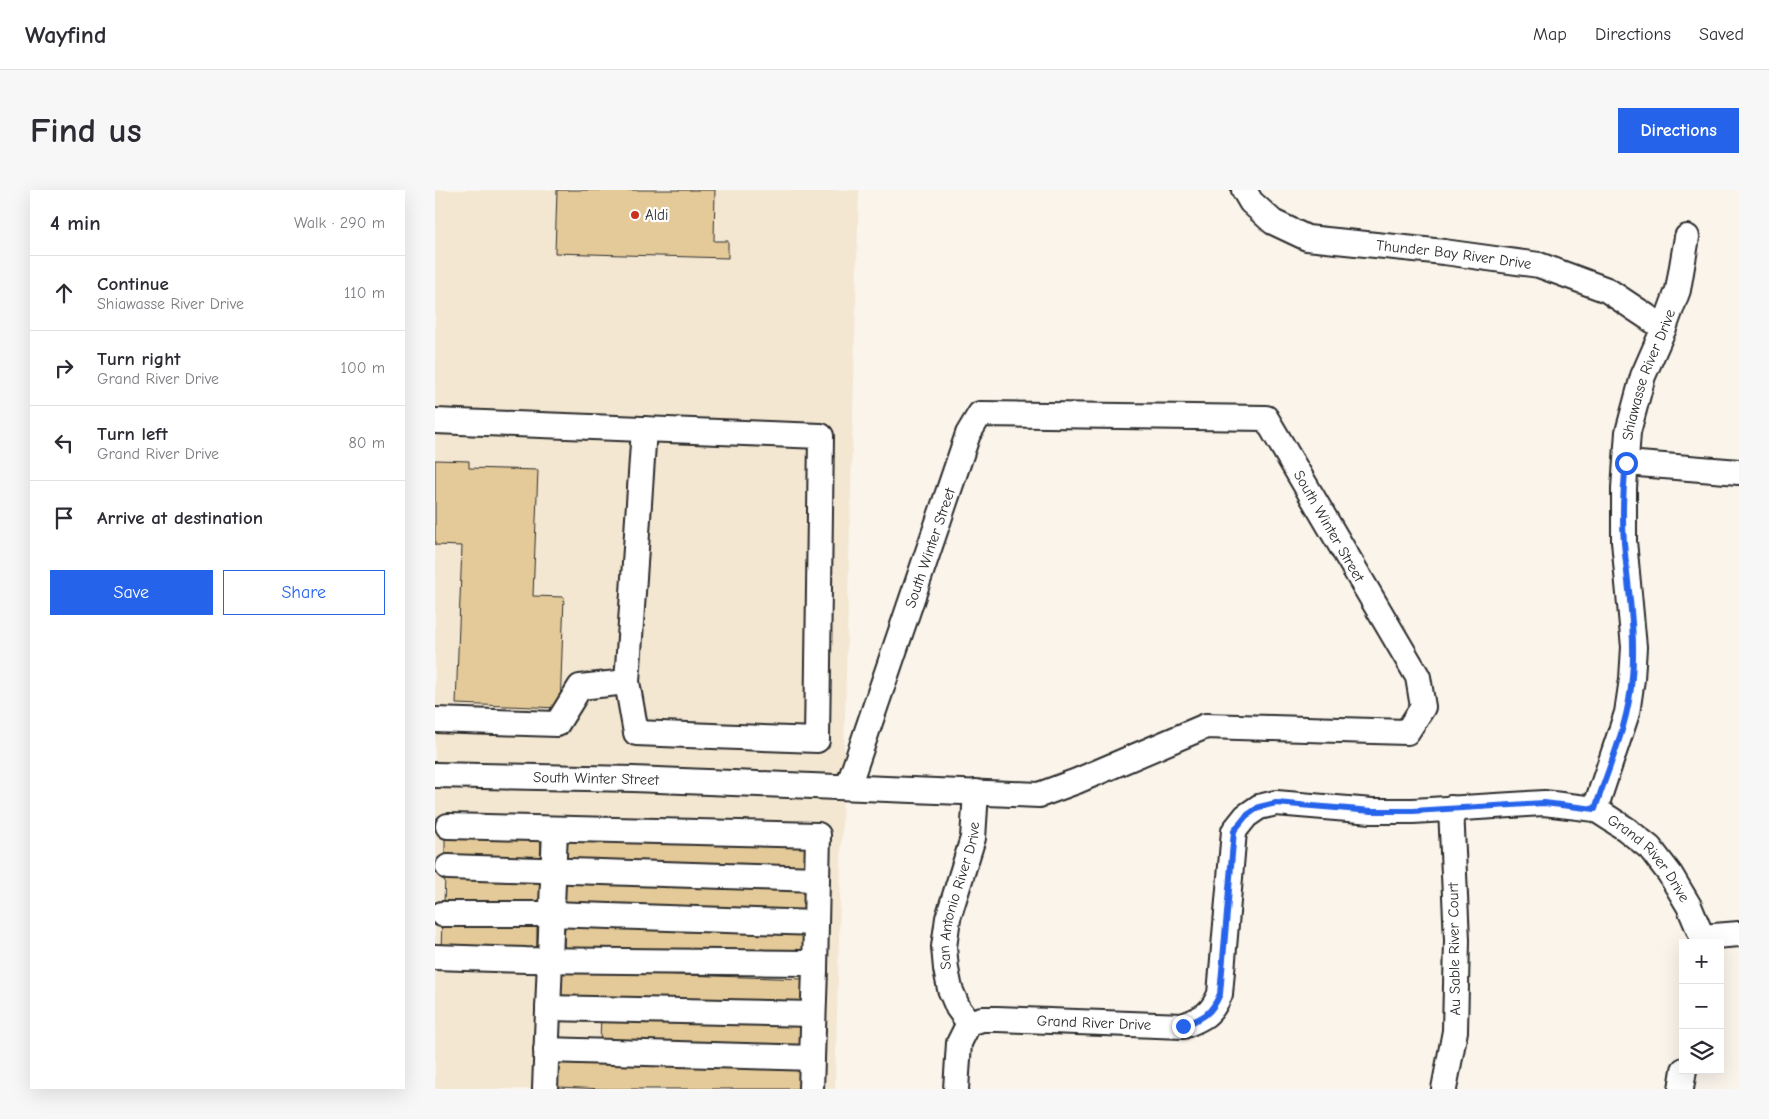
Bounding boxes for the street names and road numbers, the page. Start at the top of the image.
street label: Thunder Bay River Drive [1375,236,1533,273]
street label: Shiawasse River Drive [1618,306,1679,441]
street label: South Winter Street [1290,467,1369,586]
street label: South Winter Street [901,485,959,610]
street label: South Winter Street [533,768,660,789]
street label: Grand River Drive [1604,810,1694,906]
street label: San Antonio River Drive [935,821,983,970]
street label: Au Sable River Court [1444,882,1464,1016]
street label: Grand River Drive [1036,1011,1152,1034]

